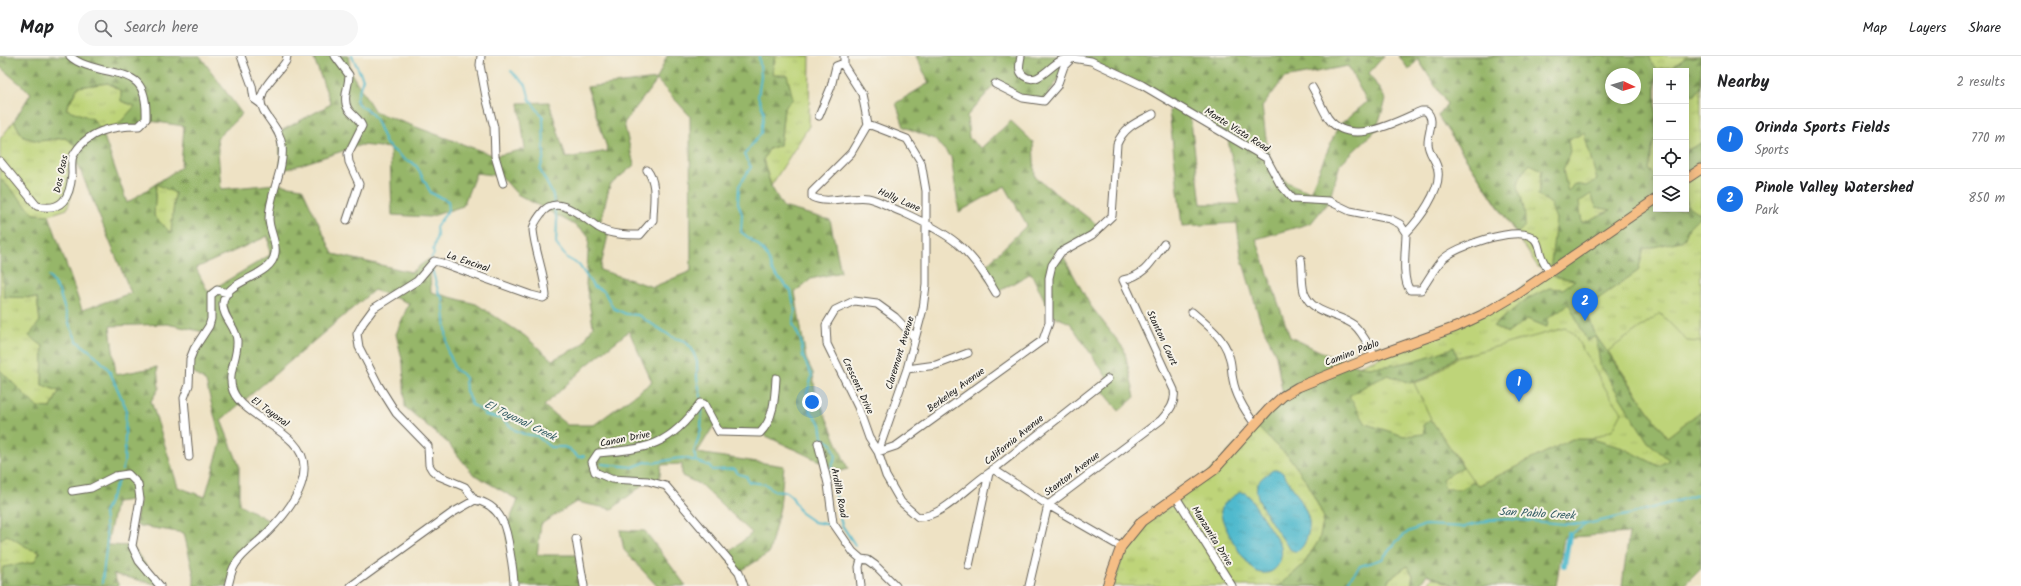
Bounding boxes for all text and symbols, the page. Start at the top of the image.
search box [78,10,358,46]
text: Map [20,13,54,43]
text: Search here [124,16,198,40]
icon: search [92,17,114,39]
text: Map [1863,17,1887,39]
text: Layers [1909,17,1947,39]
text: Share [1969,17,2001,39]
north arrow [1605,68,1641,104]
map controls [1653,68,1689,212]
button: + [1653,68,1689,104]
text: Nearby [1717,69,1769,96]
text: 2 results [1957,72,2005,93]
street label: Monte Vista Road [1201,103,1274,157]
button: − [1653,104,1689,140]
text: Orinda Sports Fields [1755,116,1890,140]
text: 1 [1728,128,1732,149]
text: 770 m [1971,128,2005,149]
button: locate [1653,140,1689,176]
text: Sports [1755,140,1789,161]
street label: Dos Osos [49,153,73,194]
button: layers [1653,176,1689,212]
text: Pinole Valley Watershed [1755,176,1914,200]
street label: Holly Lane [875,184,923,217]
text: 2 [1726,188,1734,209]
text: 850 m [1968,188,2005,209]
text: Park [1755,200,1779,221]
street label: La Encinal [444,247,492,277]
pin: 2 [1572,288,1598,321]
street label: Stanton Court [1142,308,1182,368]
street label: Claremont Avenue [881,314,919,392]
street label: Camino Pablo [1322,335,1382,371]
street label: Crescent Drive [838,355,878,418]
street label: Berkeley Avenue [924,363,989,417]
pin: 1 [1506,369,1532,402]
your location [802,392,822,412]
street label: El Toyonal [248,393,293,432]
water label: El Toyonal Creek [481,396,561,447]
street label: California Avenue [981,411,1048,469]
street label: Canon Drive [599,426,652,452]
street label: Stanton Avenue [1041,447,1104,500]
street label: Ardilla Road [826,467,852,520]
street label: Manzanita Drive [1187,503,1237,570]
water label: San Pablo Creek [1499,503,1577,525]

